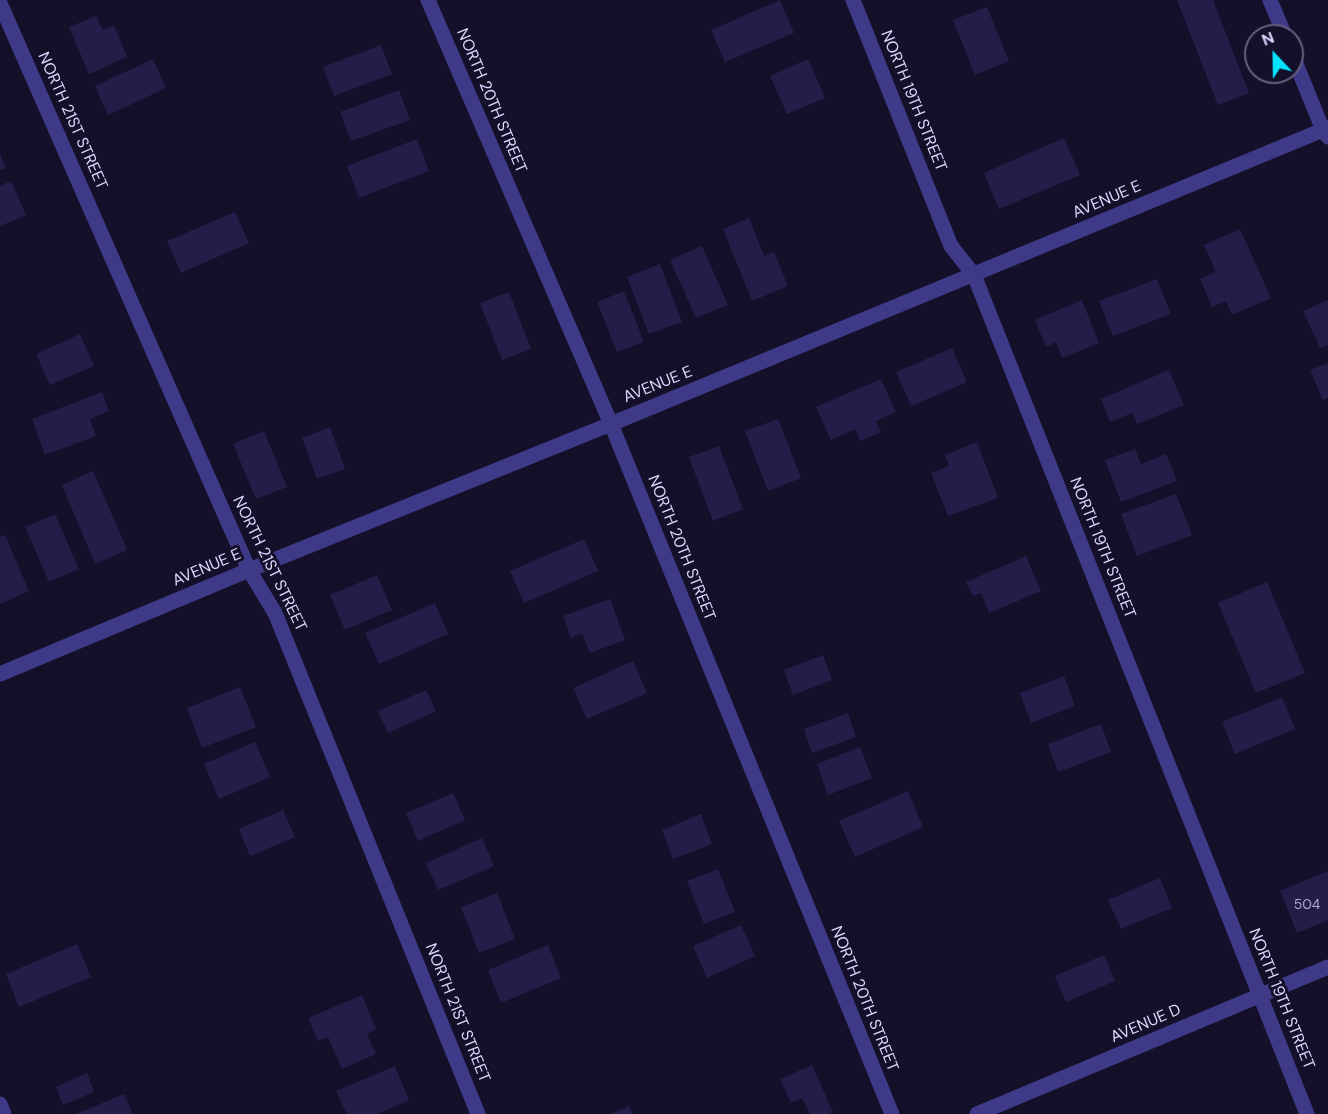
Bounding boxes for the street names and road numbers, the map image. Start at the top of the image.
street label: NORTH 20TH STREET [452,26,530,176]
street label: NORTH 19TH STREET [876,28,950,174]
street label: NORTH 21ST STREET [33,49,111,193]
street label: AVENUE E [1070,177,1144,223]
street label: AVENUE E [621,362,695,408]
street label: NORTH 20TH STREET [643,472,719,624]
street label: NORTH 19TH STREET [1065,475,1139,621]
street label: NORTH 21ST STREET [228,493,310,635]
street label: AVENUE E [170,545,244,591]
street label: NORTH 20TH STREET [826,923,902,1075]
street label: NORTH 19TH STREET [1244,926,1318,1072]
street label: NORTH 21ST STREET [420,941,494,1085]
street label: AVENUE D [1108,1001,1184,1047]

